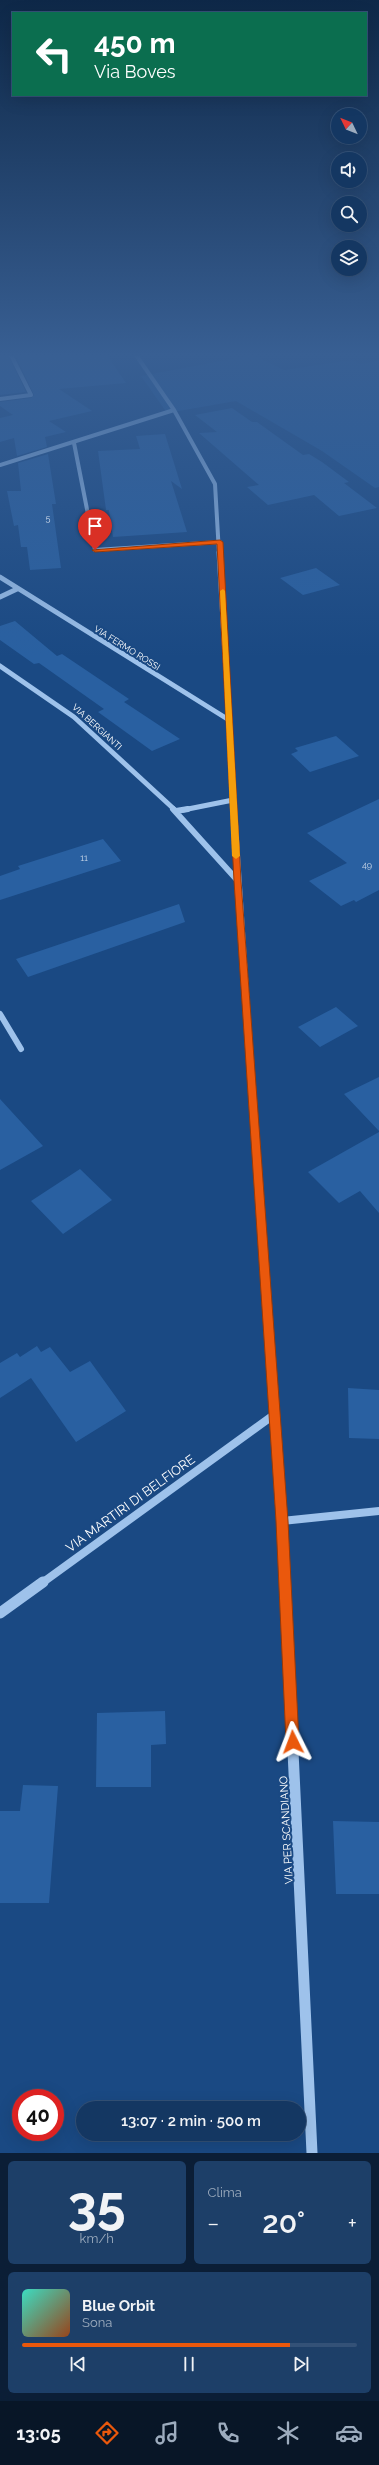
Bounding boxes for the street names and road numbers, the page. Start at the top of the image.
street label: VIA FERMO ROSSI [92,624,162,672]
street label: VIA BERGIANTI [70,702,124,752]
street label: VIA MARTIRI DI BELFIORE [63,1452,198,1555]
street label: VIA PER SCANDIANO [277,1775,296,1884]

